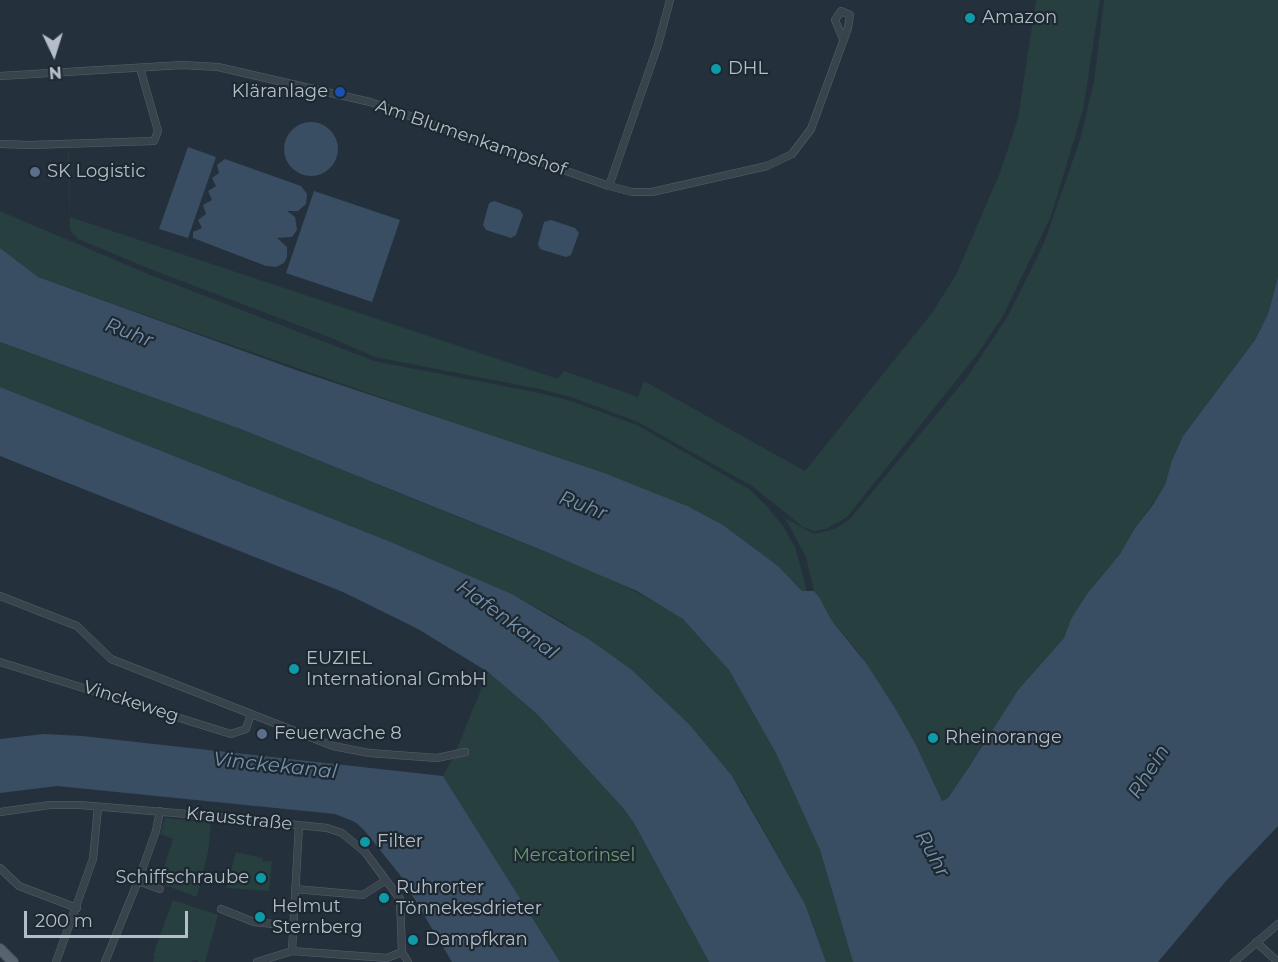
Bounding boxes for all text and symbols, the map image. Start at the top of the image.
place label: Amazon [982,7,1057,29]
marker: Amazon [963,11,977,25]
north arrow [24,24,84,84]
place label: DHL [728,58,768,80]
marker: DHL [709,62,723,76]
text: N [48,63,62,82]
place label: Kläranlage [232,81,328,103]
marker: Kläranlage [333,85,347,99]
street label: Am Blumenkampshof [373,95,569,181]
place label: SK Logistic [47,161,146,183]
marker: SK Logistic [28,165,42,179]
water label: Ruhr [102,313,156,353]
water label: Ruhr [556,486,610,526]
water label: Hafenkanal [452,575,562,665]
place label: EUZIEL International GmbH [306,648,487,690]
marker: EUZIEL International GmbH [287,662,301,676]
street label: Vinckeweg [81,676,181,728]
place label: Feuerwache 8 [274,723,402,745]
marker: Feuerwache 8 [255,727,269,741]
place label: Rheinorange [945,727,1062,749]
marker: Rheinorange [926,731,940,745]
water label: Rhein [1123,741,1175,803]
water label: Vinckekanal [212,748,338,784]
street label: Krausstraße [185,803,293,835]
water label: Ruhr [910,827,954,881]
place label: Filter [377,831,423,853]
marker: Filter [358,835,372,849]
park label: Mercatorinsel [513,845,635,867]
place label: Schiffschraube [115,867,249,889]
marker: Schiffschraube [254,871,268,885]
place label: Ruhrorter Tönnekesdrieter [396,877,542,920]
marker: Ruhrorter Tönnekesdrieter [377,891,391,905]
place label: Helmut Sternberg [272,896,363,938]
scale bar [27,899,190,937]
text: 200 m [35,910,93,932]
marker: Helmut Sternberg [253,910,267,924]
place label: Dampfkran [425,929,528,951]
marker: Dampfkran [406,933,420,947]

